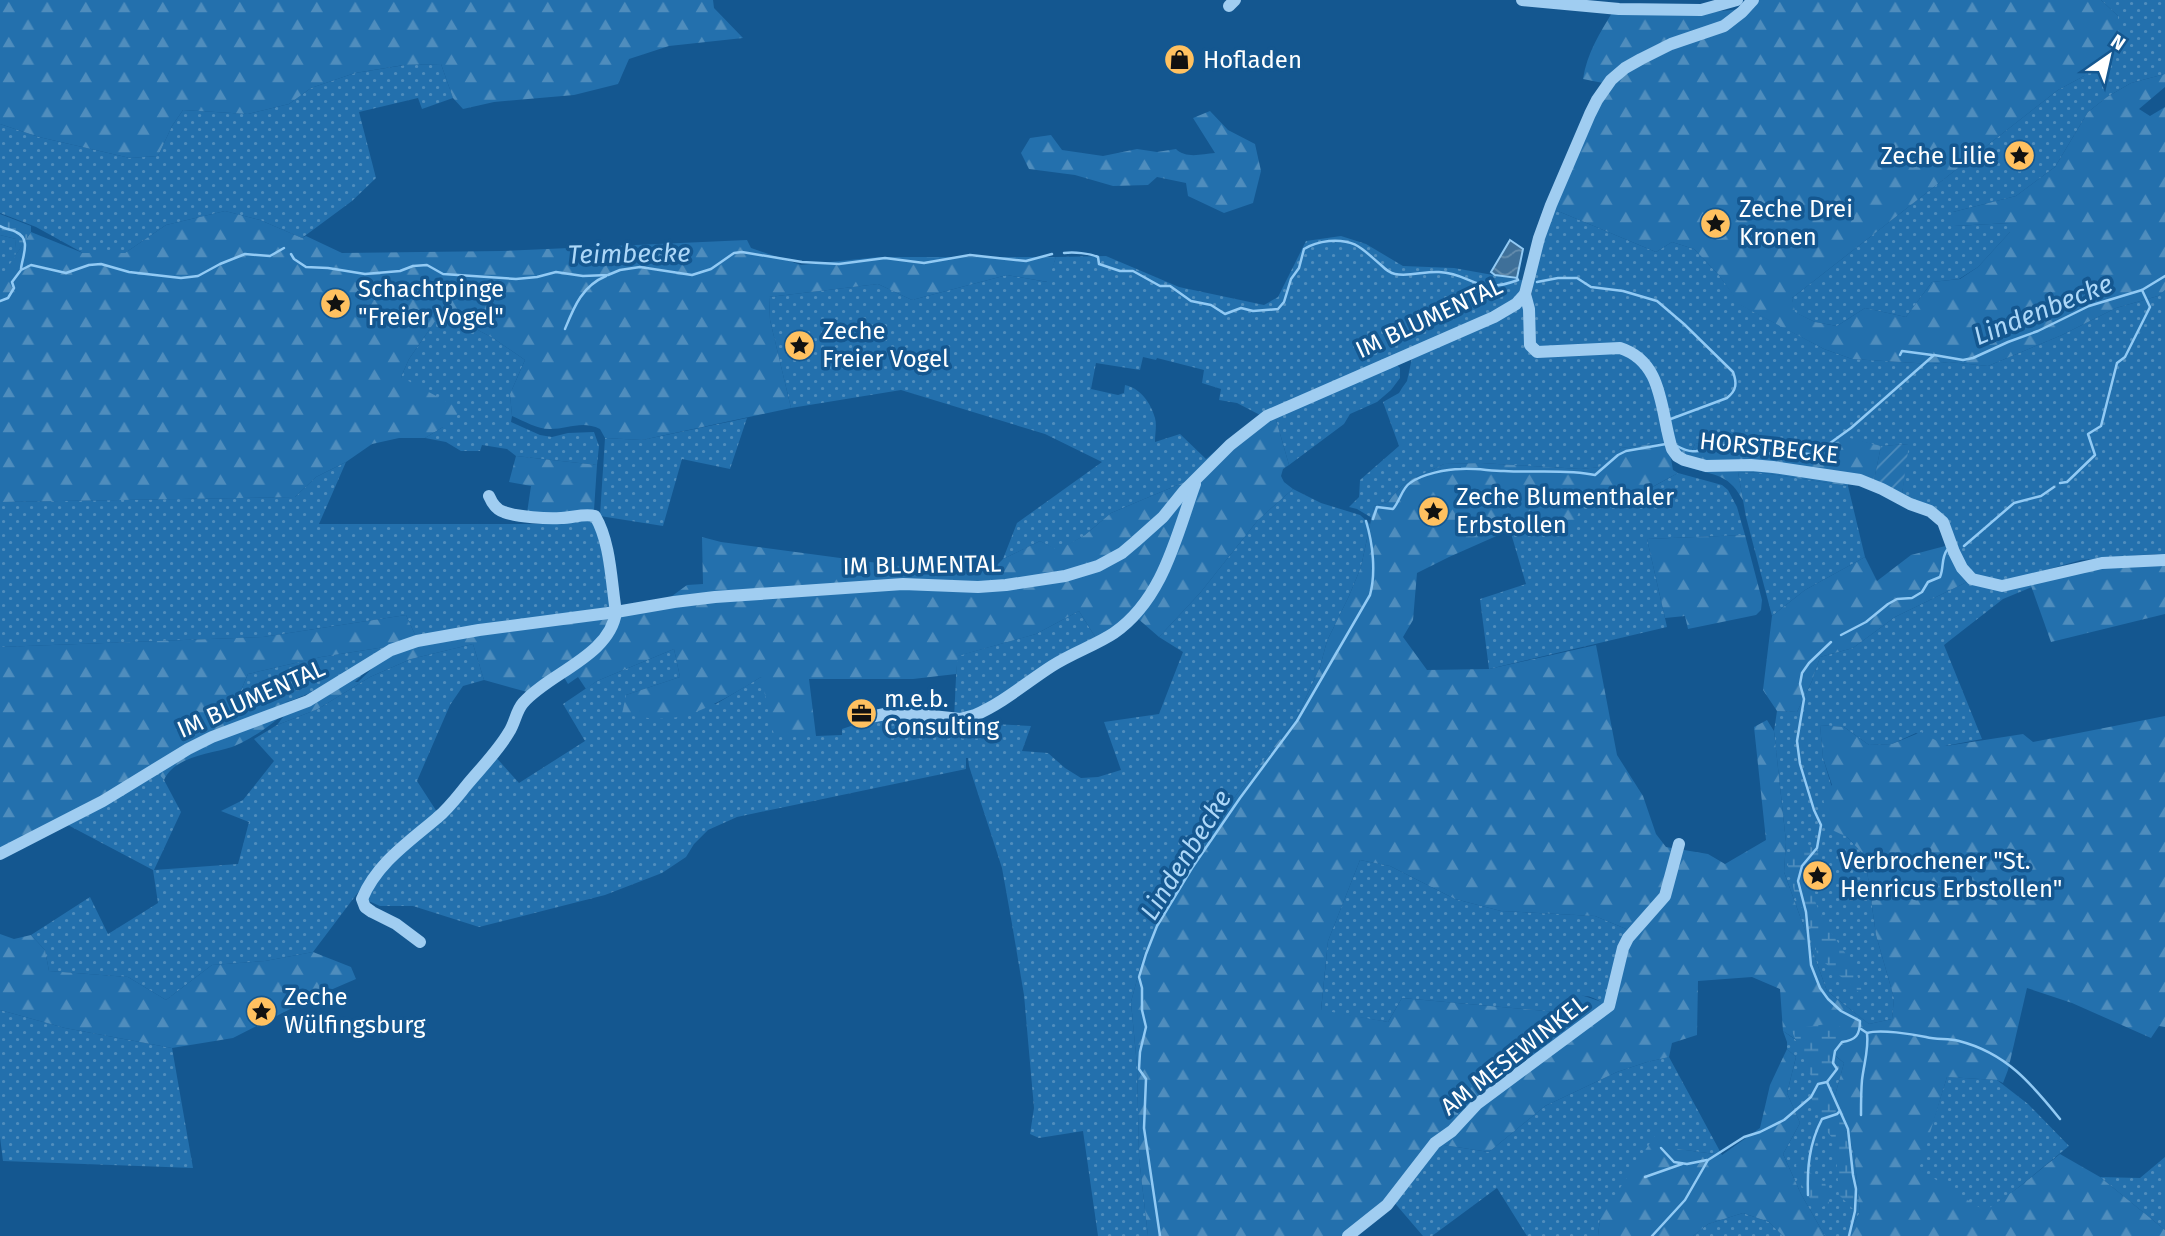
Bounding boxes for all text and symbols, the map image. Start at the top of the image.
north arrow [2074,21,2144,91]
text: N [2107,29,2130,55]
shop icon: Hofladen [1163,43,1197,77]
place label: Hofladen [1203,46,1302,74]
place icon: Zeche Lilie [2002,139,2036,173]
place label: Zeche Lilie [1880,142,1996,170]
place label: Zeche Drei Kronen [1739,195,1853,251]
place icon: Zeche Drei Kronen [1699,206,1733,240]
water label: Teimbecke [567,237,691,271]
water label: Lindenbecke [1969,268,2117,352]
street label: IM BLUMENTAL [1351,272,1507,364]
place label: Schachtpinge "Freier Vogel" [358,275,504,331]
place icon: Schachtpinge "Freier Vogel" [318,286,352,320]
place label: Zeche Freier Vogel [822,317,949,373]
place icon: Zeche Freier Vogel [782,328,816,362]
street label: HORSTBECKE [1698,427,1840,469]
place label: Zeche Blumenthaler Erbstollen [1456,483,1675,539]
place icon: Zeche Blumenthaler Erbstollen [1416,494,1450,528]
street label: IM BLUMENTAL [842,550,1002,580]
street label: IM BLUMENTAL [173,654,329,744]
place label: m.e.b. Consulting [884,685,1000,741]
office icon: m.e.b. Consulting [844,696,878,730]
water label: Lindenbecke [1134,784,1238,926]
place label: Verbrochener "St. Henricus Erbstollen" [1840,847,2062,903]
place icon: Verbrochener "St. Henricus Erbstollen" [1800,858,1834,892]
place label: Zeche Wülfingsburg [284,983,426,1039]
street label: AM MESEWINKEL [1435,989,1593,1121]
place icon: Zeche Wülfingsburg [244,994,278,1028]

